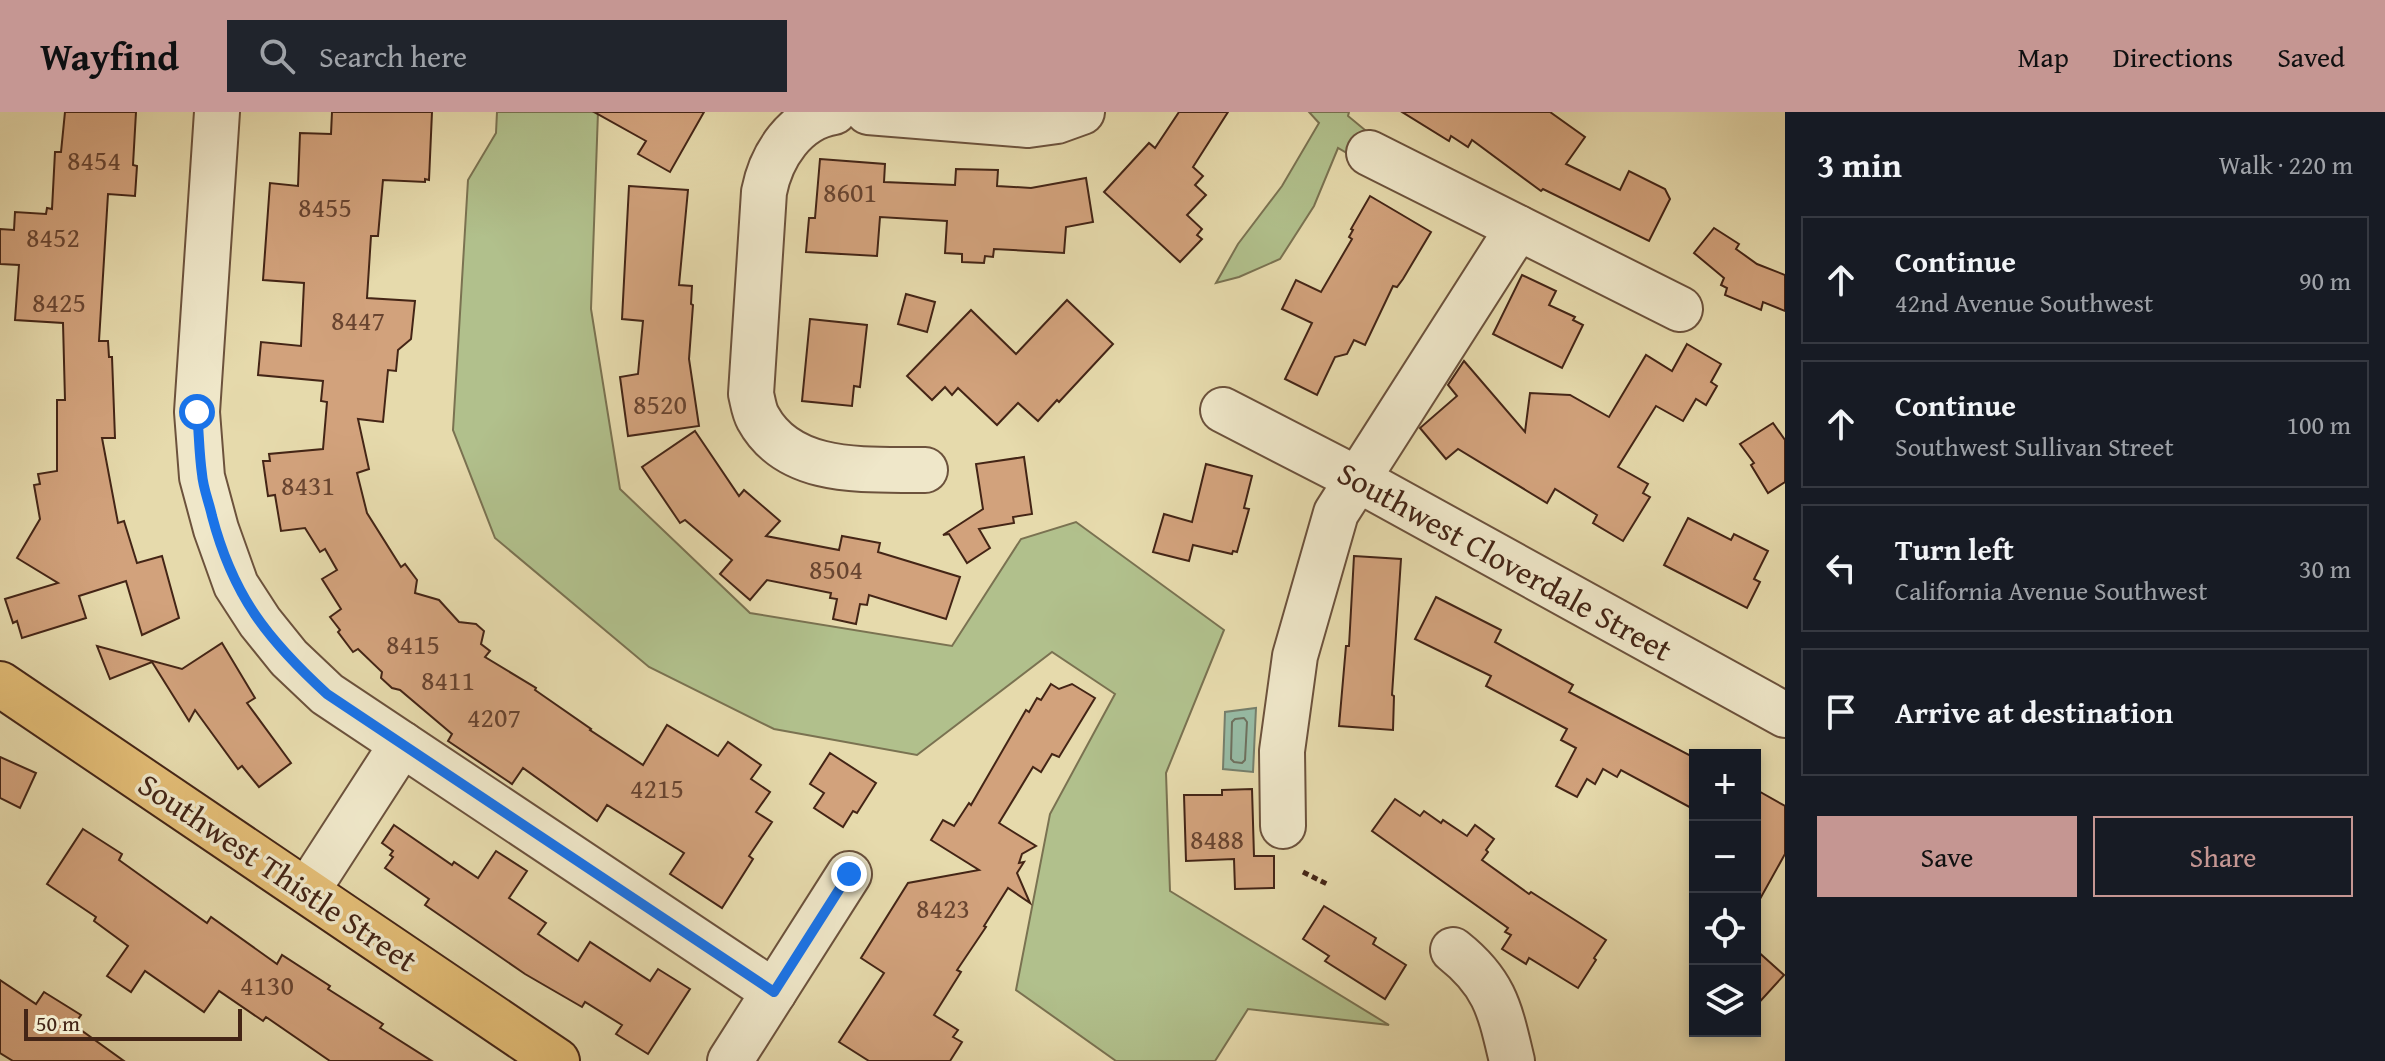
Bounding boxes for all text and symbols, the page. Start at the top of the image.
search box [227,20,787,92]
text: Wayfind [40,28,179,84]
icon: search [255,34,299,78]
text: Search here [319,34,467,78]
text: Map [2017,36,2069,77]
text: Directions [2113,36,2233,77]
text: Saved [2277,36,2345,77]
house number: 8454 [67,139,121,180]
text: 3 min [1817,140,1902,189]
text: Walk · 220 m [2219,145,2353,184]
house number: 8601 [823,171,877,212]
house number: 8455 [298,186,352,227]
house number: 8452 [26,216,80,257]
text: Continue [1895,239,2016,283]
icon: ahead [1819,258,1863,302]
text: 90 m [2299,261,2351,300]
house number: 8425 [32,281,86,322]
text: 42nd Avenue Southwest [1895,283,2153,322]
house number: 8447 [331,299,385,340]
house number: 8520 [633,383,687,424]
text: Continue [1895,383,2016,427]
route start [179,394,215,430]
icon: ahead [1819,402,1863,446]
text: 100 m [2286,405,2351,444]
text: Southwest Sullivan Street [1895,427,2174,466]
street label: Southwest Cloverdale Street [1329,449,1681,673]
house number: 8431 [281,464,335,505]
text: Turn left [1895,527,2014,571]
icon: left [1819,546,1863,590]
house number: 8504 [809,548,863,589]
text: 30 m [2299,549,2351,588]
text: California Avenue Southwest [1895,571,2207,610]
house number: 8415 [386,623,440,664]
house number: 8411 [421,659,475,700]
icon: arrive [1819,690,1863,734]
text: Arrive at destination [1895,690,2173,734]
house number: 4207 [467,696,521,737]
map controls [1689,749,1761,1037]
button: + [1689,749,1761,821]
street label: Southwest Thistle Street [129,761,427,983]
house number: 4215 [630,767,684,808]
button: Save [1817,816,2077,897]
button: Share [2093,816,2353,897]
house number: 8488 [1190,818,1244,859]
button: − [1689,821,1761,893]
route end [831,856,867,892]
house number: 8423 [916,887,970,928]
button: locate [1689,893,1761,965]
house number: 4130 [240,964,294,1005]
button: layers [1689,965,1761,1037]
scale bar [24,1005,242,1041]
text: 50 m [36,1007,80,1039]

